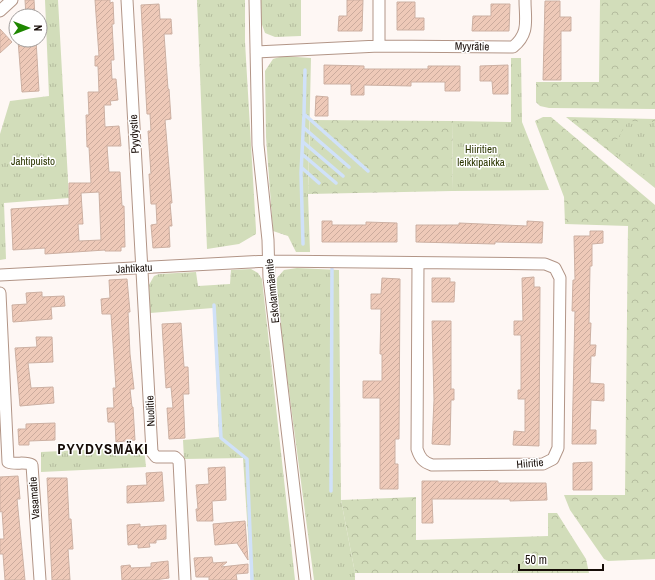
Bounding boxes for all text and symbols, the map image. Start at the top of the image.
north arrow [8,8,48,48]
text: N [31,25,45,31]
street label: Myyrätie [455,39,489,53]
street label: Pyydystie [126,114,142,154]
park label: Hiiritien leikkipaikka [457,142,505,169]
park label: Jahtipuisto [11,154,55,168]
street label: Eskolanmäentie [262,258,282,324]
street label: Jahtikatu [115,260,153,276]
street label: Nuolitie [142,395,158,427]
district label: PYYDYSMÄKI [57,438,149,459]
street label: Hiiritie [516,455,544,471]
street label: Vasamatie [26,476,42,520]
scale bar [519,546,603,572]
text: 50 m [525,552,547,568]

